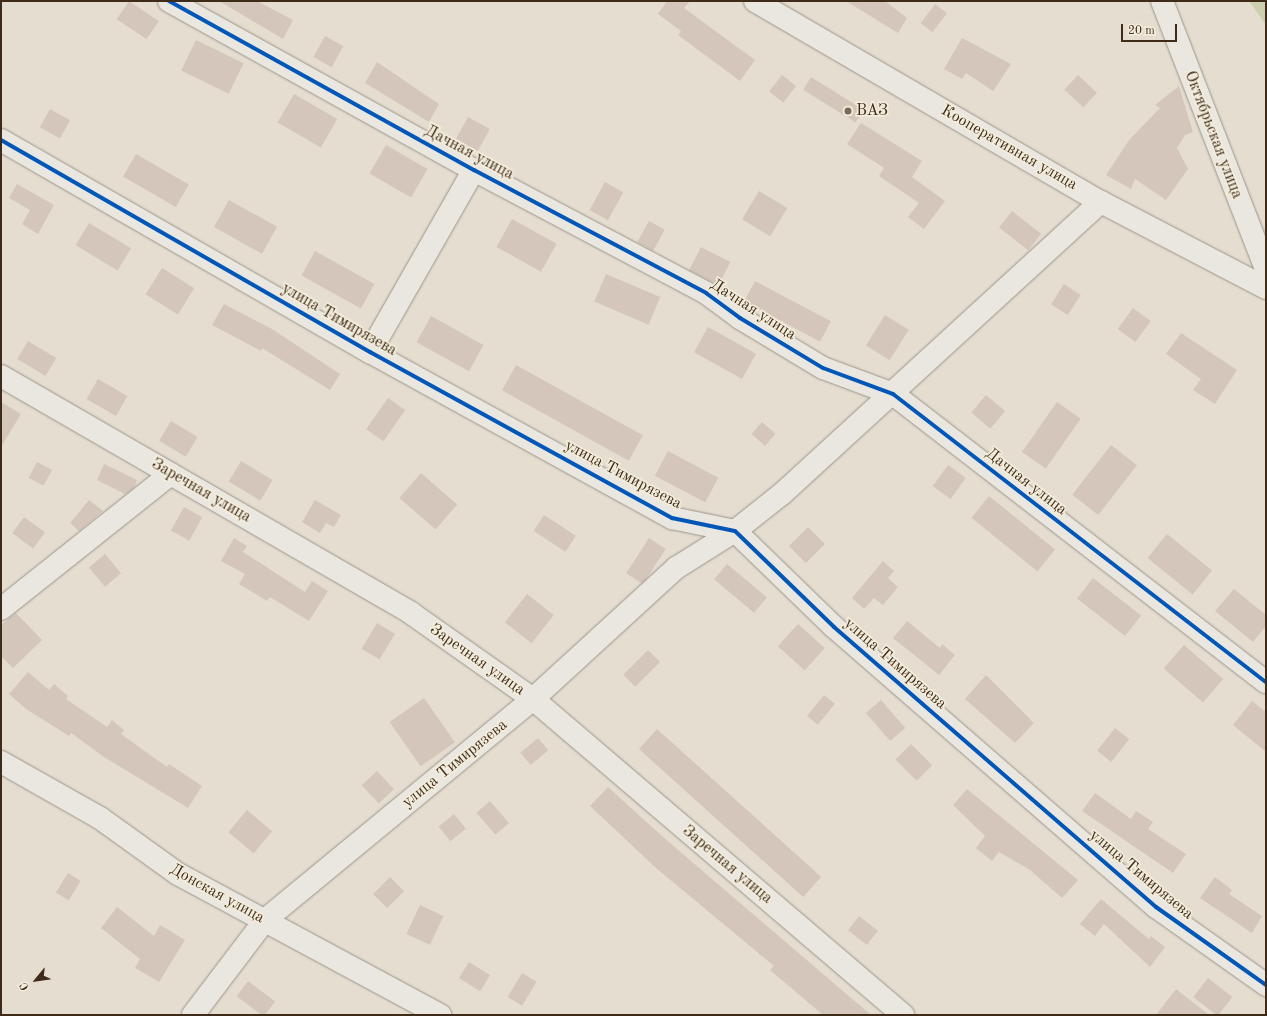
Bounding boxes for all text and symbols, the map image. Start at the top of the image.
scale bar [1123,16,1179,42]
text: 20 m [1128,25,1155,37]
street label: Октябрьская улица [1180,68,1246,202]
place label: ВАЗ [856,101,888,121]
street label: Кооперативная улица [937,101,1081,195]
marker: ВАЗ [843,106,853,116]
street label: Дачная улица [421,121,517,185]
street label: Дачная улица [707,275,799,345]
street label: улица Тимирязева [278,279,400,361]
street label: улица Тимирязева [561,436,685,514]
street label: Дачная улица [981,444,1071,520]
street label: Заречная улица [148,455,254,527]
street label: улица Тимирязева [840,614,950,714]
street label: Заречная улица [426,620,528,700]
street label: улица Тимирязева [399,716,511,812]
street label: Заречная улица [678,822,776,908]
street label: улица Тимирязева [1085,826,1197,924]
street label: Донская улица [166,860,268,928]
north arrow [16,960,56,1000]
text: С [18,980,32,992]

